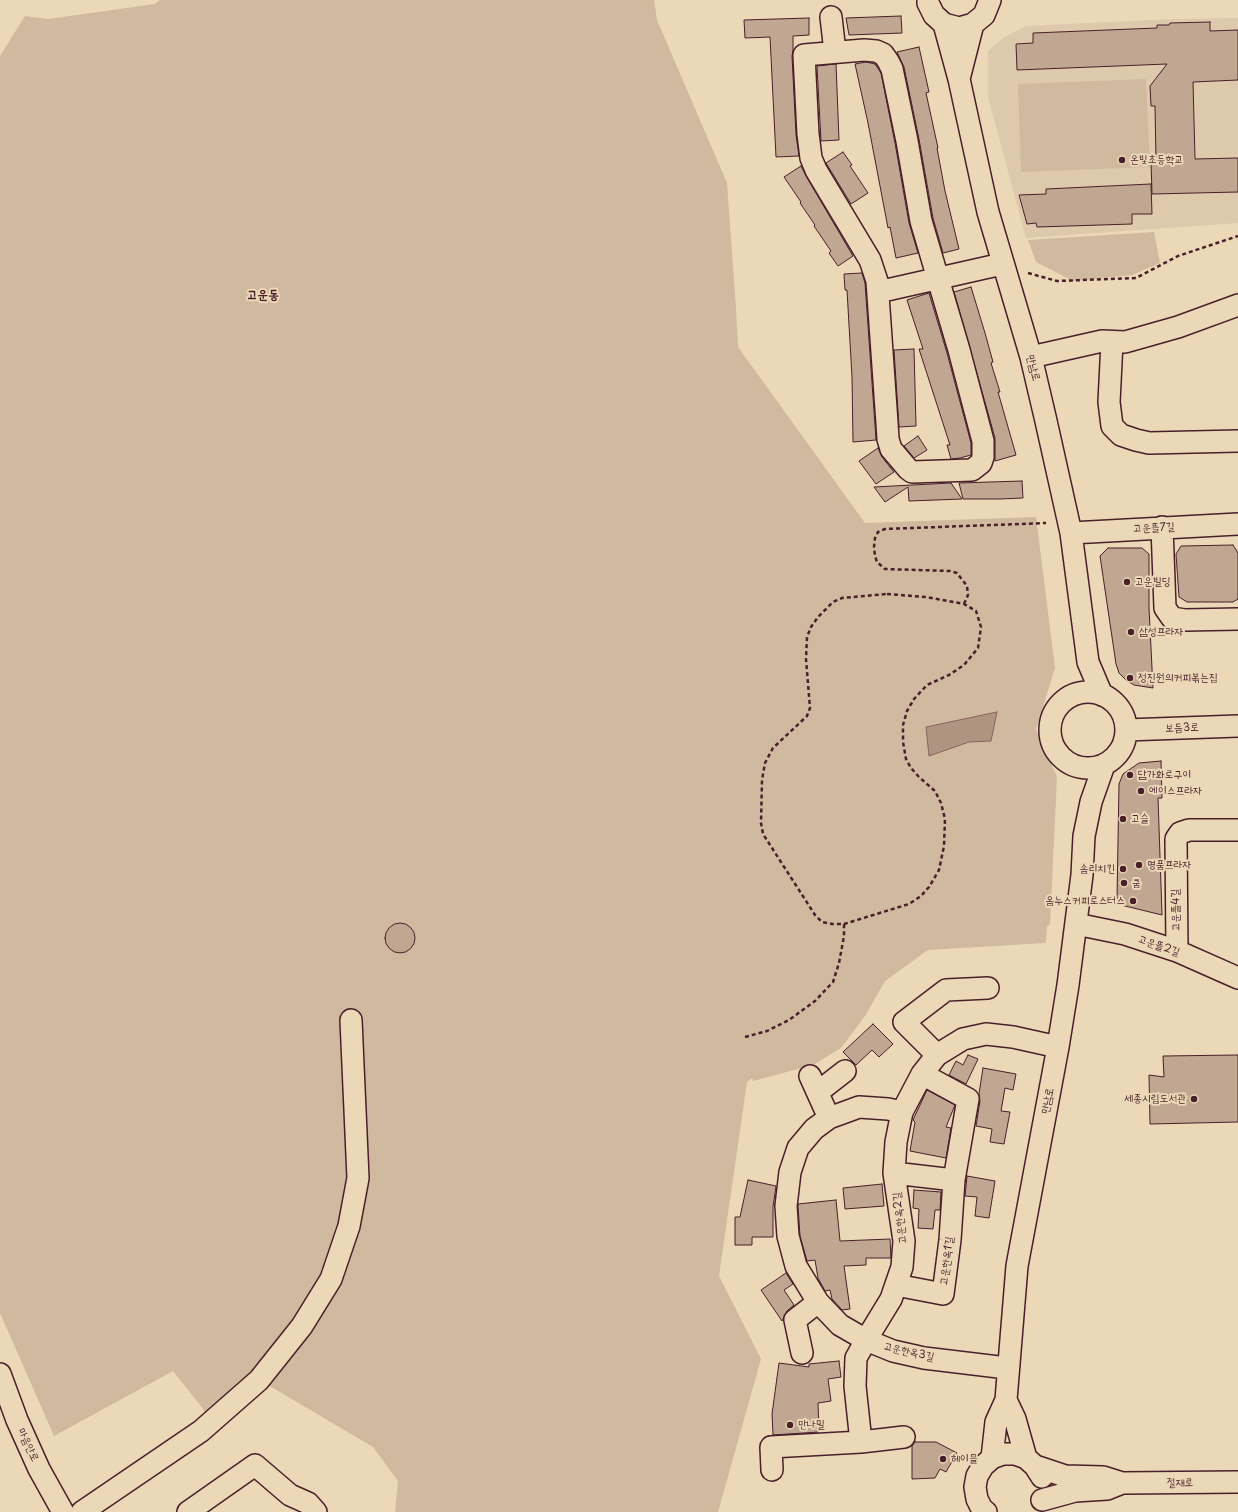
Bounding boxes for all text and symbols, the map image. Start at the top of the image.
place label: 온빛초등학교 [1130,153,1183,167]
marker: 온빛초등학교 [1117,155,1127,165]
district label: 고운동 [247,287,279,303]
street label: 만남로 [1023,354,1043,382]
street label: 고운뜰7길 [1133,520,1175,536]
place label: 고운빌딩 [1135,575,1170,589]
marker: 고운빌딩 [1122,577,1132,587]
place label: 삼성프라자 [1139,625,1183,639]
marker: 삼성프라자 [1126,627,1136,637]
place label: 정진원의커피볶는집 [1138,671,1218,685]
marker: 정진원의커피볶는집 [1125,673,1135,683]
street label: 보듬3로 [1165,721,1199,735]
place label: 담가화로구이 [1138,768,1191,782]
marker: 담가화로구이 [1125,770,1135,780]
place label: 에이스프라자 [1149,784,1202,798]
marker: 에이스프라자 [1136,786,1146,796]
place label: 고슬 [1131,812,1149,826]
marker: 고슬 [1118,814,1128,824]
place label: 명품프라자 [1147,858,1191,872]
marker: 명품프라자 [1134,860,1144,870]
place label: 솜리치킨 [1080,862,1115,876]
marker: 솜리치킨 [1118,864,1128,874]
place label: 쿰 [1132,876,1141,890]
marker: 쿰 [1119,878,1129,888]
street label: 고운뜰4길 [1169,889,1183,931]
place label: 옴누스커피로스터스 [1045,894,1125,908]
marker: 옴누스커피로스터스 [1128,896,1138,906]
street label: 고운뜰2길 [1136,933,1182,959]
street label: 만남로 [1039,1087,1057,1115]
place label: 세종시립도서관 [1124,1092,1186,1106]
marker: 세종시립도서관 [1189,1094,1199,1104]
street label: 고운한옥2길 [890,1191,910,1245]
street label: 고운한옥1길 [937,1236,957,1286]
street label: 고운한옥3길 [882,1340,936,1364]
place label: 만나밀 [798,1418,825,1432]
marker: 만나밀 [785,1420,795,1430]
street label: 마음안로 [15,1426,41,1464]
place label: 헤이믈 [951,1452,978,1466]
marker: 헤이믈 [938,1454,948,1464]
street label: 절재로 [1167,1476,1193,1490]

